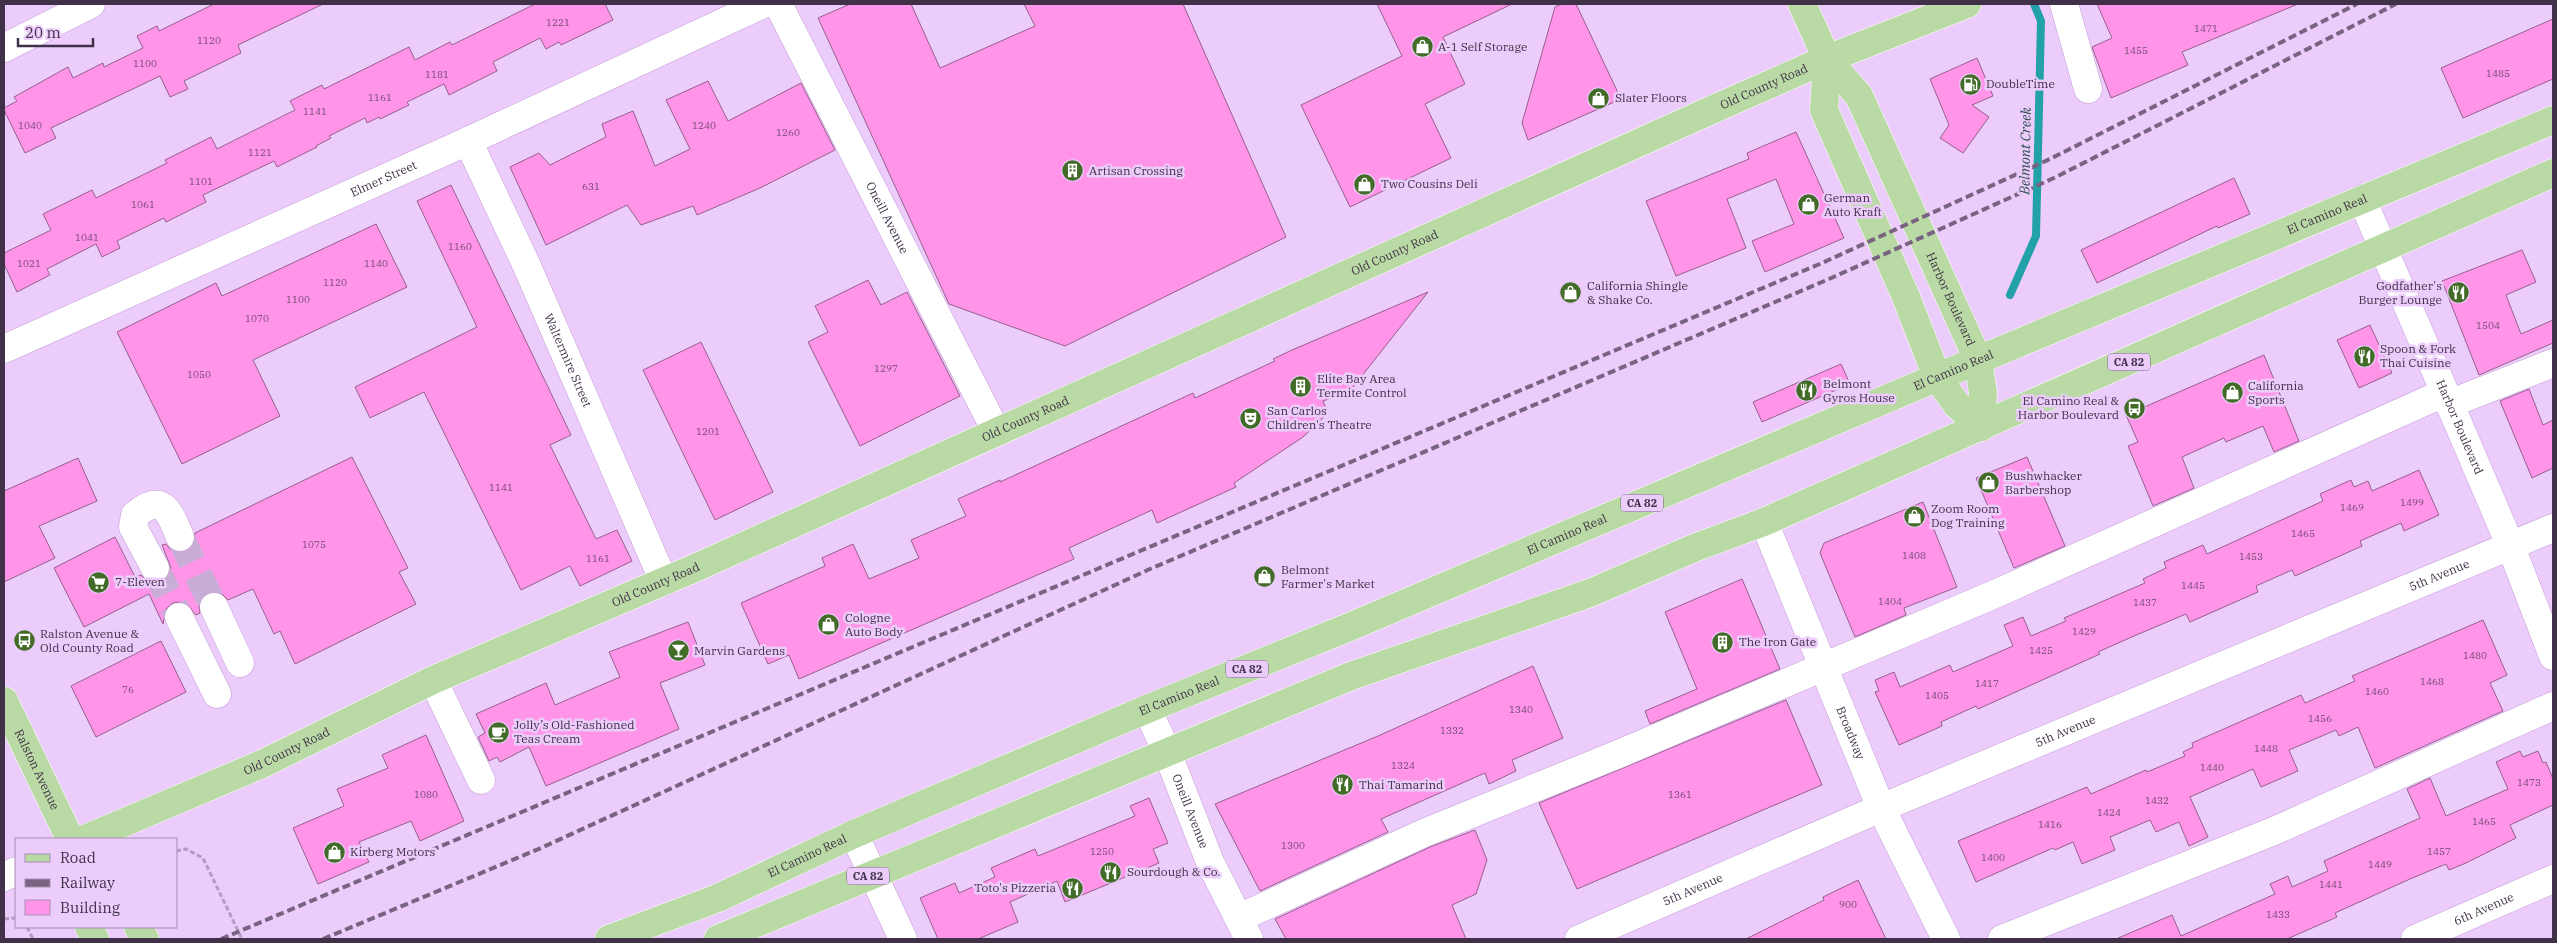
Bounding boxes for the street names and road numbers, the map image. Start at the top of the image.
street label: Old County Road [1718,61,1810,112]
street label: Elmer Street [348,157,419,200]
street label: Oneill Avenue [863,179,912,256]
street label: El Camino Real [2285,190,2370,237]
street label: Old County Road [1348,226,1440,278]
street label: Harbor Boulevard [1923,250,1979,348]
street label: Waltermire Street [541,311,595,409]
street label: El Camino Real [1911,346,1996,394]
road number: CA 82 [2108,354,2150,371]
street label: Harbor Boulevard [2433,377,2487,476]
street label: Old County Road [979,393,1071,445]
road number: CA 82 [1621,494,1663,512]
street label: El Camino Real [1524,510,1609,558]
street label: 5th Avenue [2407,556,2472,594]
street label: Old County Road [609,559,702,610]
road number: CA 82 [1226,661,1268,678]
street label: El Camino Real [1136,672,1222,719]
street label: Broadway [1833,704,1869,762]
street label: 5th Avenue [2033,711,2098,750]
street label: Old County Road [241,724,332,778]
street label: Ralston Avenue [12,727,63,812]
street label: Oneill Avenue [1169,772,1212,850]
street label: El Camino Real [765,830,849,881]
road number: CA 82 [847,868,889,884]
street label: 5th Avenue [1660,870,1725,909]
street label: 6th Avenue [2451,889,2516,928]

